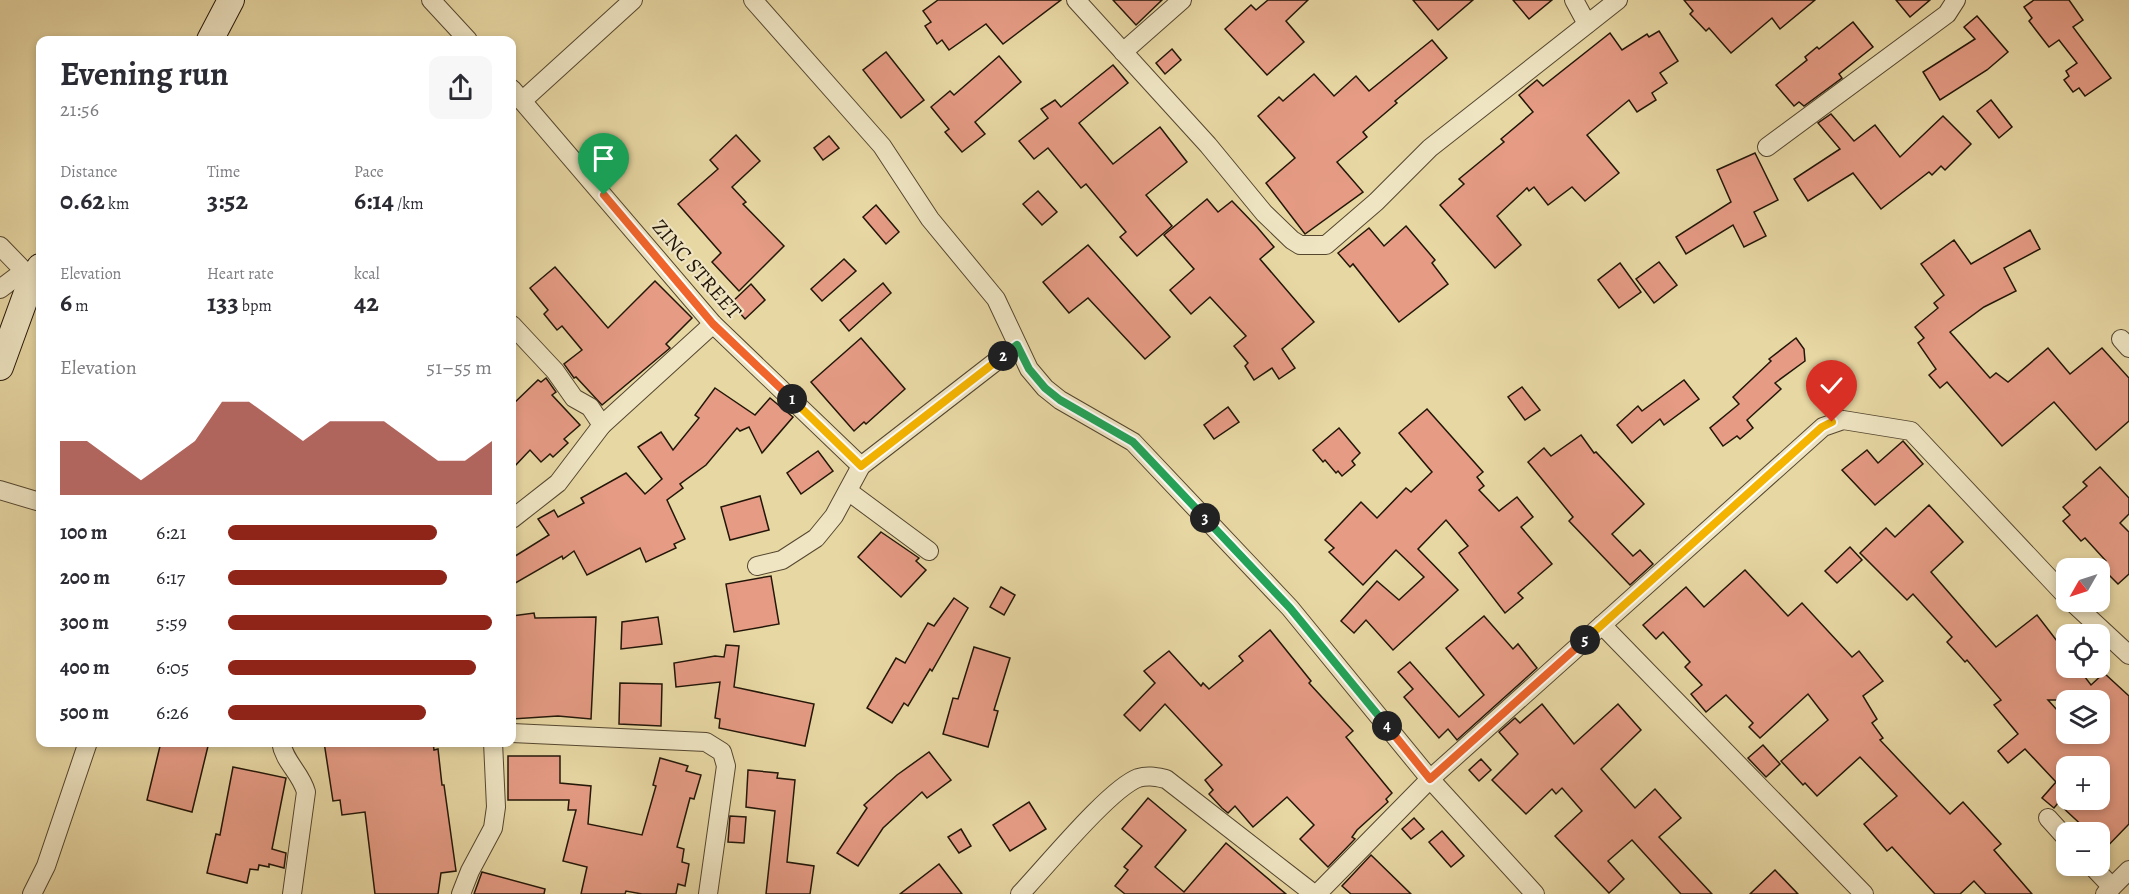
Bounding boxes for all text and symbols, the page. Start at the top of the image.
text: Evening run [60,51,229,96]
button: share [429,56,492,119]
text: 21:56 [60,96,99,123]
pin [578,133,629,195]
icon: arrive [587,142,620,175]
text: Distance [60,161,117,183]
text: Time [207,161,240,183]
text: Pace [354,161,384,183]
text: 0.62 [60,183,105,218]
text: 3:52 [207,183,248,218]
text: 6:14 [354,183,394,218]
text: km [105,193,129,215]
text: /km [394,193,424,215]
street label: ZINC STREET [646,213,748,325]
text: Elevation [60,263,121,285]
text: Heart rate [207,263,274,285]
text: kcal [354,263,380,285]
text: 6 [60,285,72,320]
text: 133 [207,285,239,320]
text: 42 [354,285,379,320]
text: m [72,295,89,317]
text: bpm [239,295,272,317]
pin: 2 [988,341,1018,371]
text: 2 [999,345,1007,367]
text: Elevation [60,354,137,381]
text: 51–55 m [427,354,492,381]
pin [1806,360,1857,422]
icon: check [1815,369,1848,402]
pin: 1 [777,384,807,414]
text: 1 [789,388,795,410]
pin: 3 [1190,503,1220,533]
text: 3 [1202,507,1208,529]
text: 100 m [60,519,108,546]
text: 6:21 [156,519,186,546]
north arrow [2056,558,2110,612]
map controls [2056,558,2110,876]
text: 200 m [60,564,110,591]
text: 6:17 [156,564,185,591]
text: 300 m [60,609,109,636]
text: 5:59 [156,609,187,636]
button: locate [2056,624,2110,678]
pin: 5 [1570,625,1600,655]
text: 5 [1582,629,1588,651]
text: 400 m [60,654,110,681]
text: 6:05 [156,654,189,681]
button: layers [2056,690,2110,744]
text: 500 m [60,699,109,726]
text: 6:26 [156,699,189,726]
pin: 4 [1372,711,1402,741]
text: 4 [1383,715,1391,737]
button: + [2056,756,2110,810]
button: − [2056,822,2110,876]

